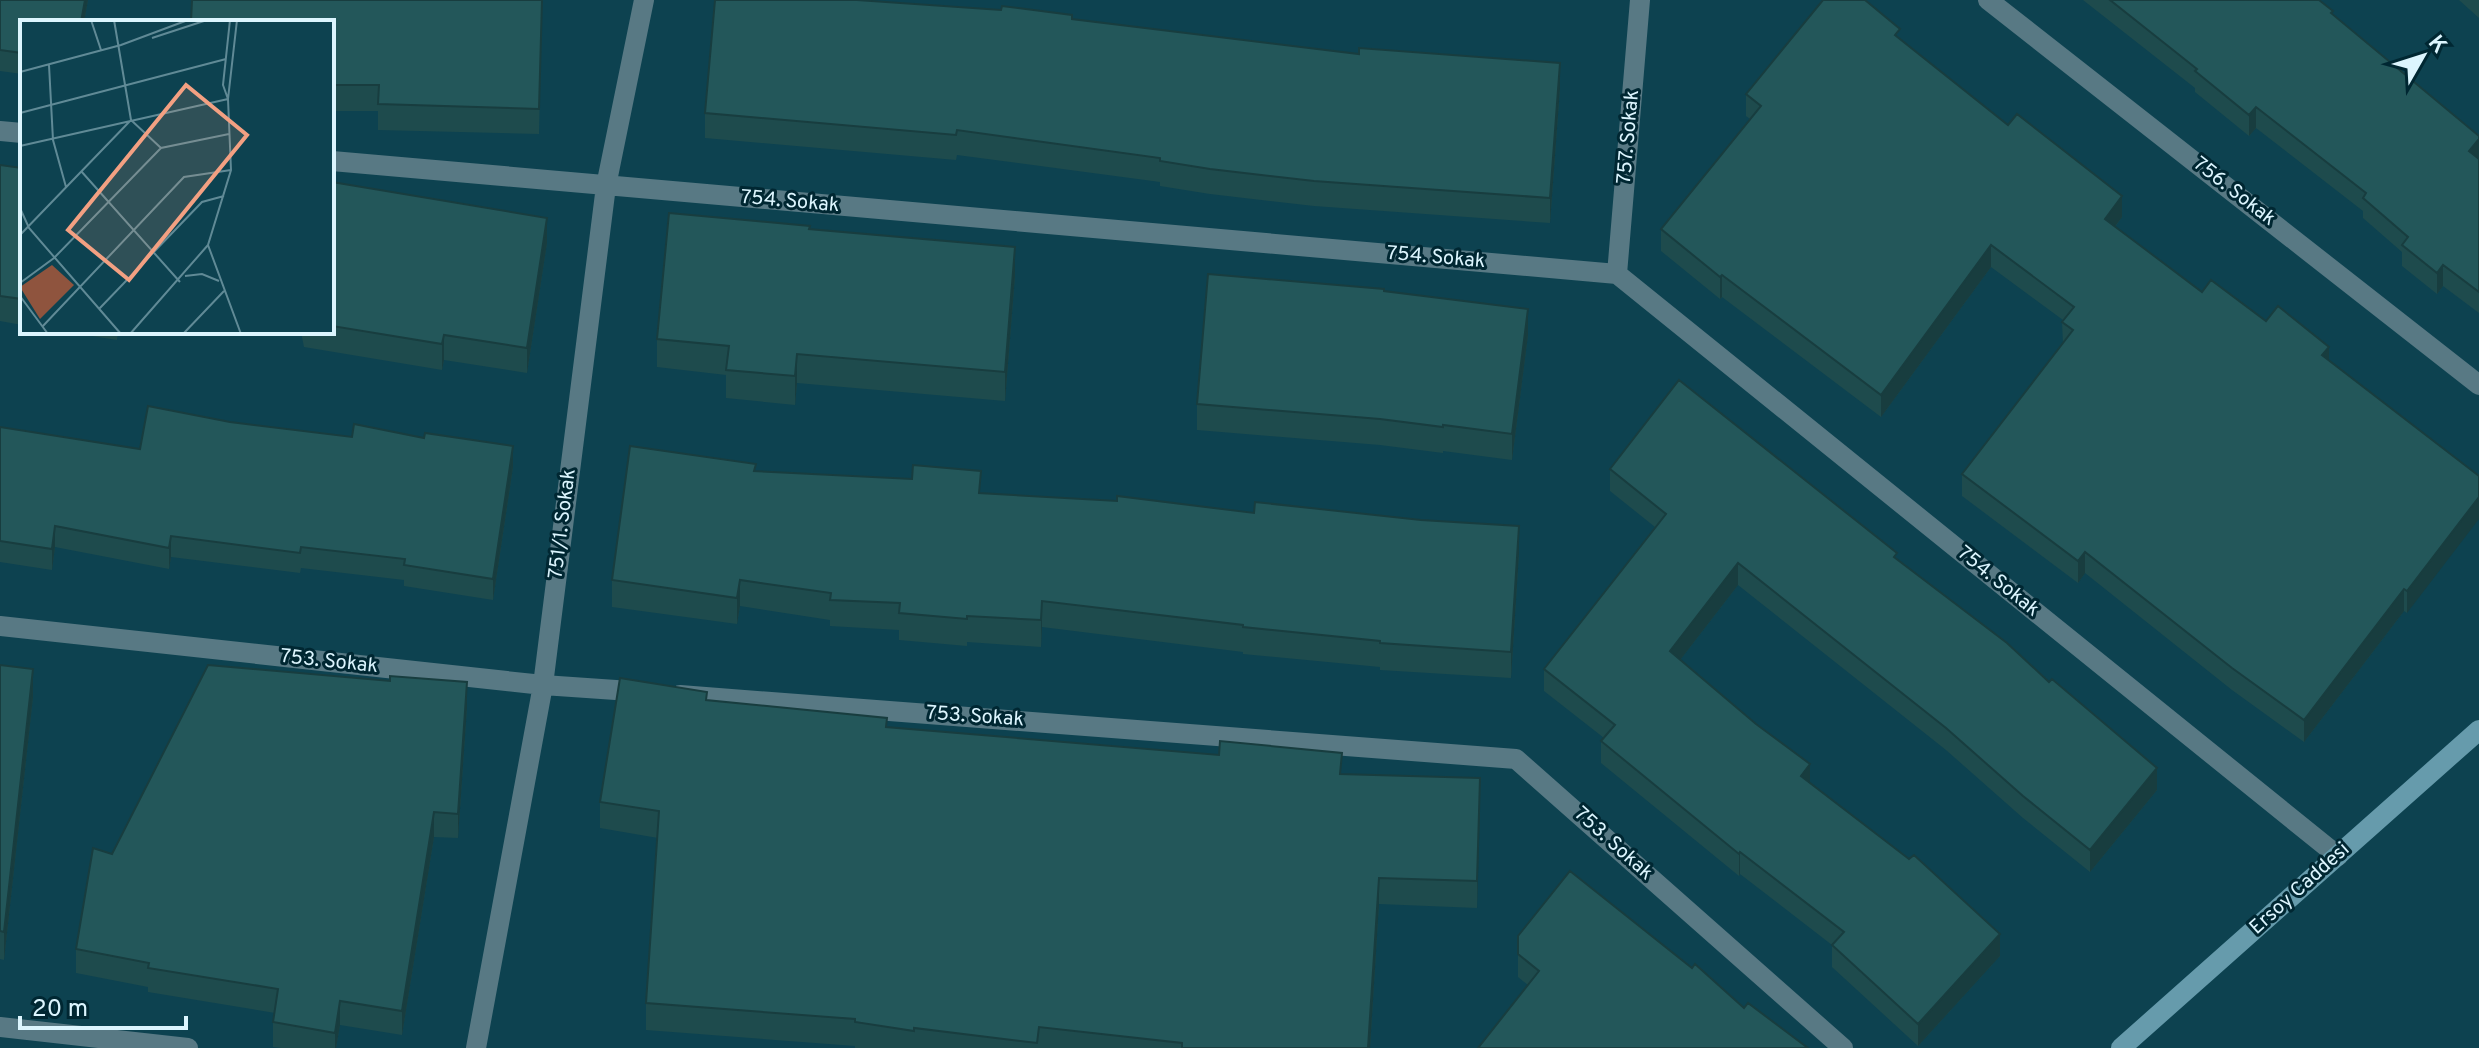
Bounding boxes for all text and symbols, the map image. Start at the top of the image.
north arrow [2383,16,2463,96]
inset map [20,20,334,334]
text: K [2421,30,2452,60]
street label: 757. Sokak [1612,89,1646,185]
street label: 756. Sokak [2187,152,2281,232]
street label: 754. Sokak [740,185,840,219]
street label: 754. Sokak [1386,241,1486,275]
street label: 751/1. Sokak [543,467,583,581]
street label: 754. Sokak [1951,541,2045,623]
street label: 753. Sokak [279,644,379,680]
street label: 753. Sokak [925,701,1025,733]
street label: 753. Sokak [1568,802,1658,886]
street label: Ersoy Caddesi [2244,837,2356,941]
scale bar [20,980,186,1030]
text: 20 m [32,995,88,1025]

